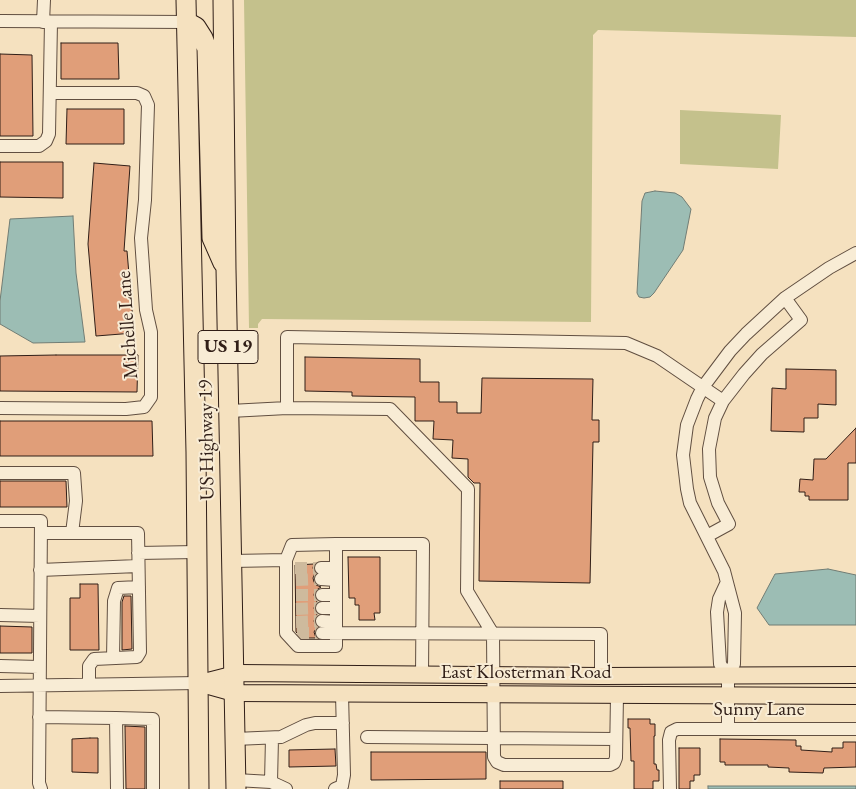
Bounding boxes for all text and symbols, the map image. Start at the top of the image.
street label: Michelle Lane [112,270,144,380]
road number: US 19 [198,331,258,364]
street label: US Highway 19 [194,379,220,501]
street label: East Klosterman Road [441,661,611,685]
street label: Sunny Lane [714,698,804,722]

